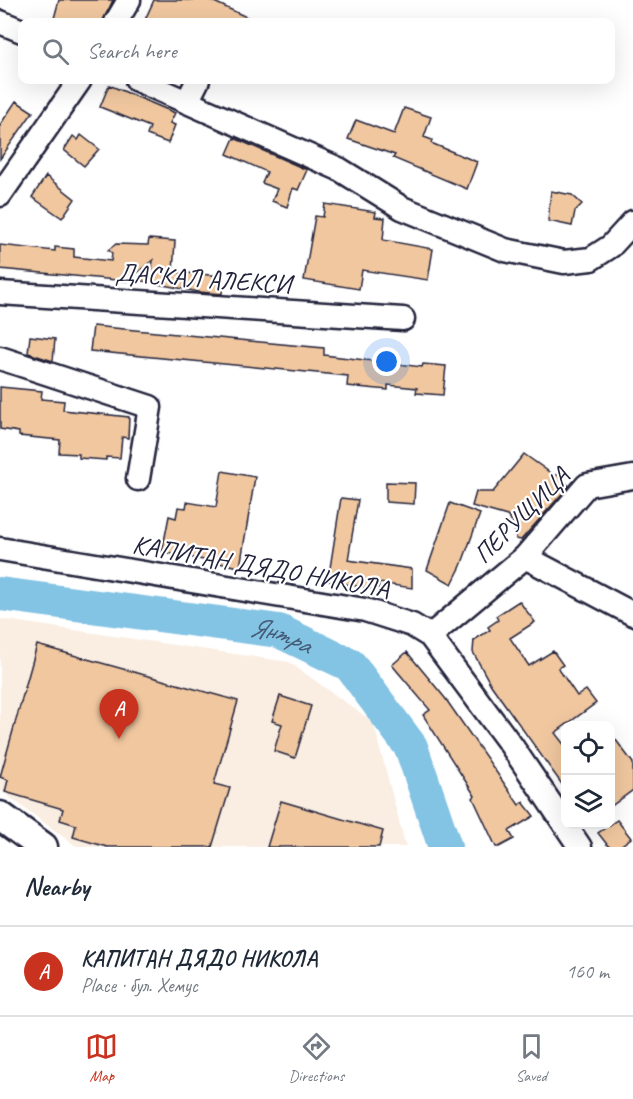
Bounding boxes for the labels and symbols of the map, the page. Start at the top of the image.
street label: ДАСКАЛ АЛЕКСИ [114,256,296,301]
your location [372,347,401,376]
street label: ПЕРУЩИЦА [466,459,578,570]
street label: КАПИТАН ДЯДО НИКОЛА [130,528,393,605]
water label: Янтра [247,610,320,662]
pin: A [100,690,138,739]

